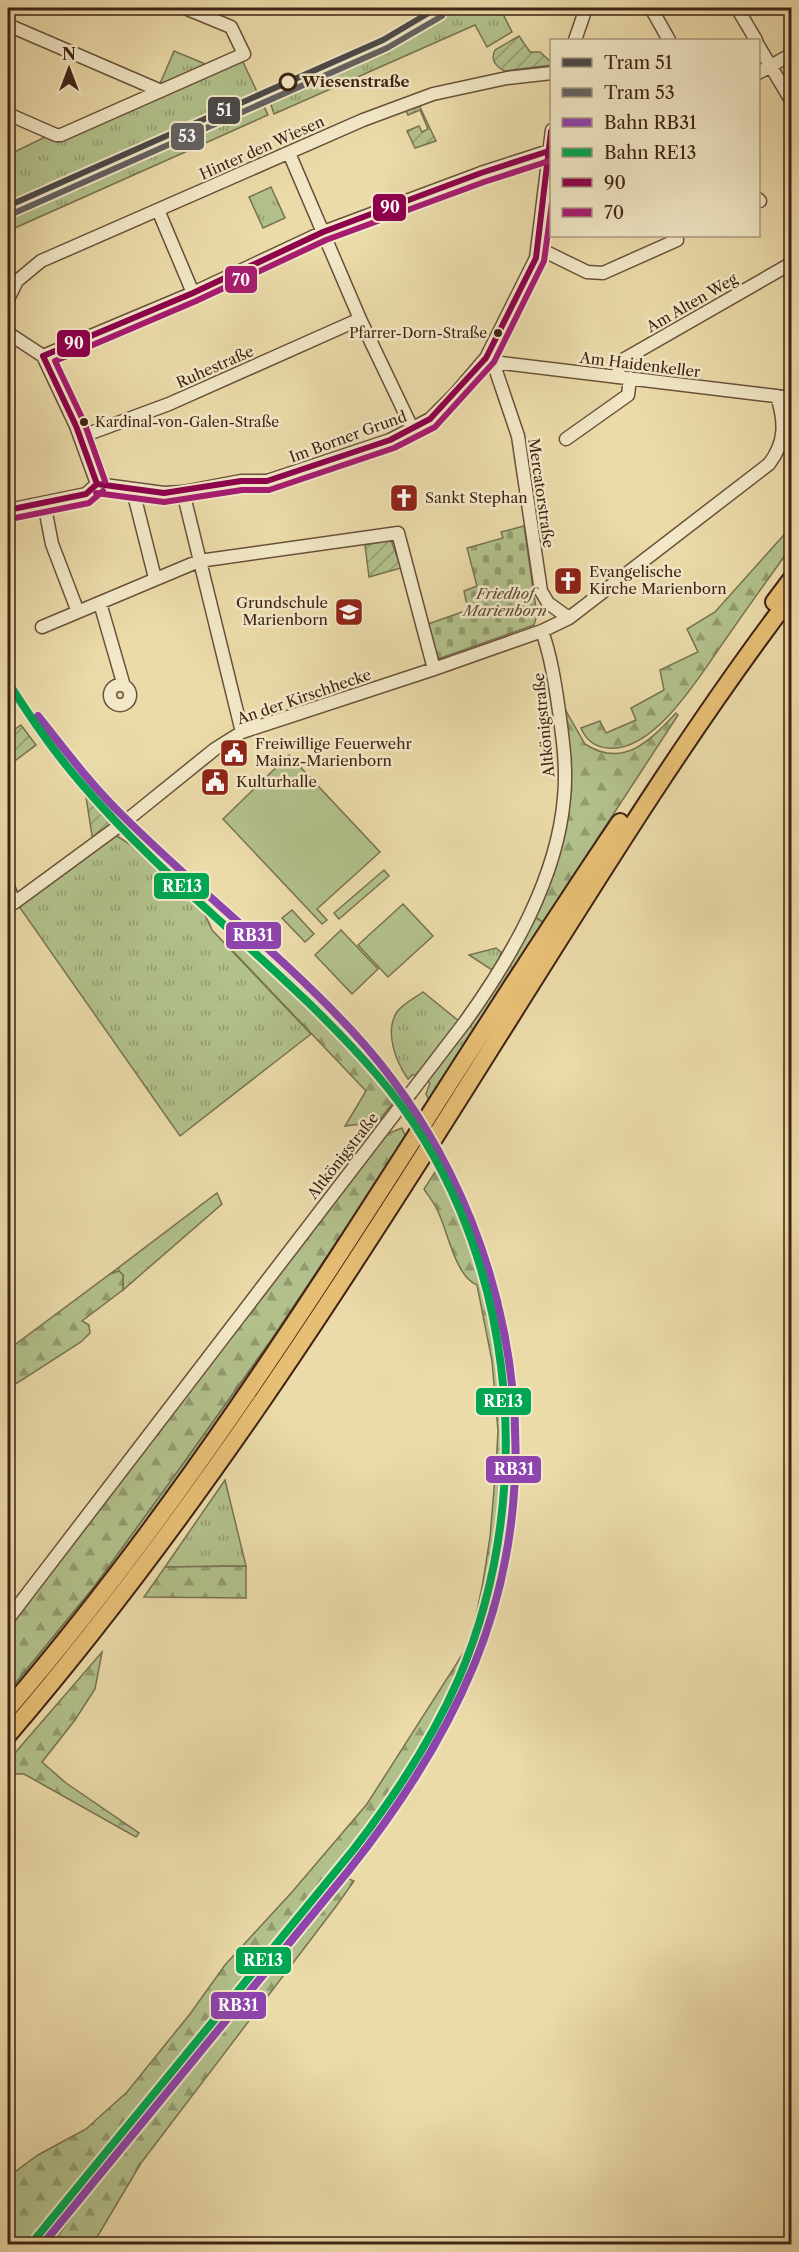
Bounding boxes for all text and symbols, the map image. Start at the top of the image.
north arrow [39,39,99,99]
legend [550,39,760,237]
text: N [62,44,76,64]
text: Tram 51 [604,52,673,74]
place label: Wiesenstraße [301,72,409,91]
marker: Wiesenstraße [279,73,297,91]
text: Tram 53 [604,82,675,104]
line badge: 51 [207,96,241,125]
text: 51 [216,100,233,120]
street label: Hinter den Wiesen [196,111,328,184]
text: Bahn RB31 [604,112,697,134]
line badge: 53 [170,122,205,151]
text: 53 [178,126,196,146]
text: Bahn RE13 [604,142,696,164]
text: 90 [604,172,626,194]
line badge: 90 [372,193,407,222]
text: 90 [380,197,400,217]
text: 70 [604,202,624,224]
line badge: 70 [224,265,258,294]
street label: Am Alten Weg [642,269,741,337]
text: 70 [232,270,250,290]
place label: Pfarrer-Dorn-Straße [349,324,487,342]
marker: Pfarrer-Dorn-Straße [492,327,504,339]
line badge: 90 [56,329,91,358]
text: 90 [64,333,84,353]
street label: Ruhestraße [173,341,256,392]
street label: Am Haidenkeller [578,348,702,381]
street label: Im Borner Grund [287,406,409,467]
place label: Kardinal-von-Galen-Straße [95,413,279,431]
marker: Kardinal-von-Galen-Straße [78,416,90,428]
street label: Mercatorstraße [524,437,559,549]
church icon: Sankt Stephan [388,482,420,514]
place label: Sankt Stephan [425,488,528,507]
place label: Evangelische Kirche Marienborn [589,562,727,598]
church icon: Evangelische Kirche Marienborn [552,565,584,597]
park label: Friedhof Marienborn [461,584,547,620]
place label: Grundschule Marienborn [236,593,329,629]
school or university icon: Grundschule Marienborn [333,596,365,628]
street label: An der Kirschhecke [233,665,373,729]
street label: Altkönigstraße [529,672,559,779]
place label: Freiwillige Feuerwehr Mainz-Marienborn [255,734,413,770]
public building icon: Freiwillige Feuerwehr Mainz-Marienborn [218,737,250,769]
public building icon: Kulturhalle [199,766,231,798]
place label: Kulturhalle [236,772,317,791]
line badge: RE13 [153,872,210,900]
text: RE13 [162,876,202,896]
line badge: RB31 [225,921,282,950]
text: RB31 [233,925,274,945]
street label: Altkönigstraße [302,1109,382,1204]
line badge: RE13 [475,1387,532,1416]
text: RE13 [483,1391,523,1411]
line badge: RB31 [485,1455,542,1484]
text: RB31 [494,1459,535,1479]
line badge: RE13 [235,1946,292,1975]
text: RE13 [243,1950,283,1970]
line badge: RB31 [210,1991,267,2020]
text: RB31 [218,1995,259,2015]

